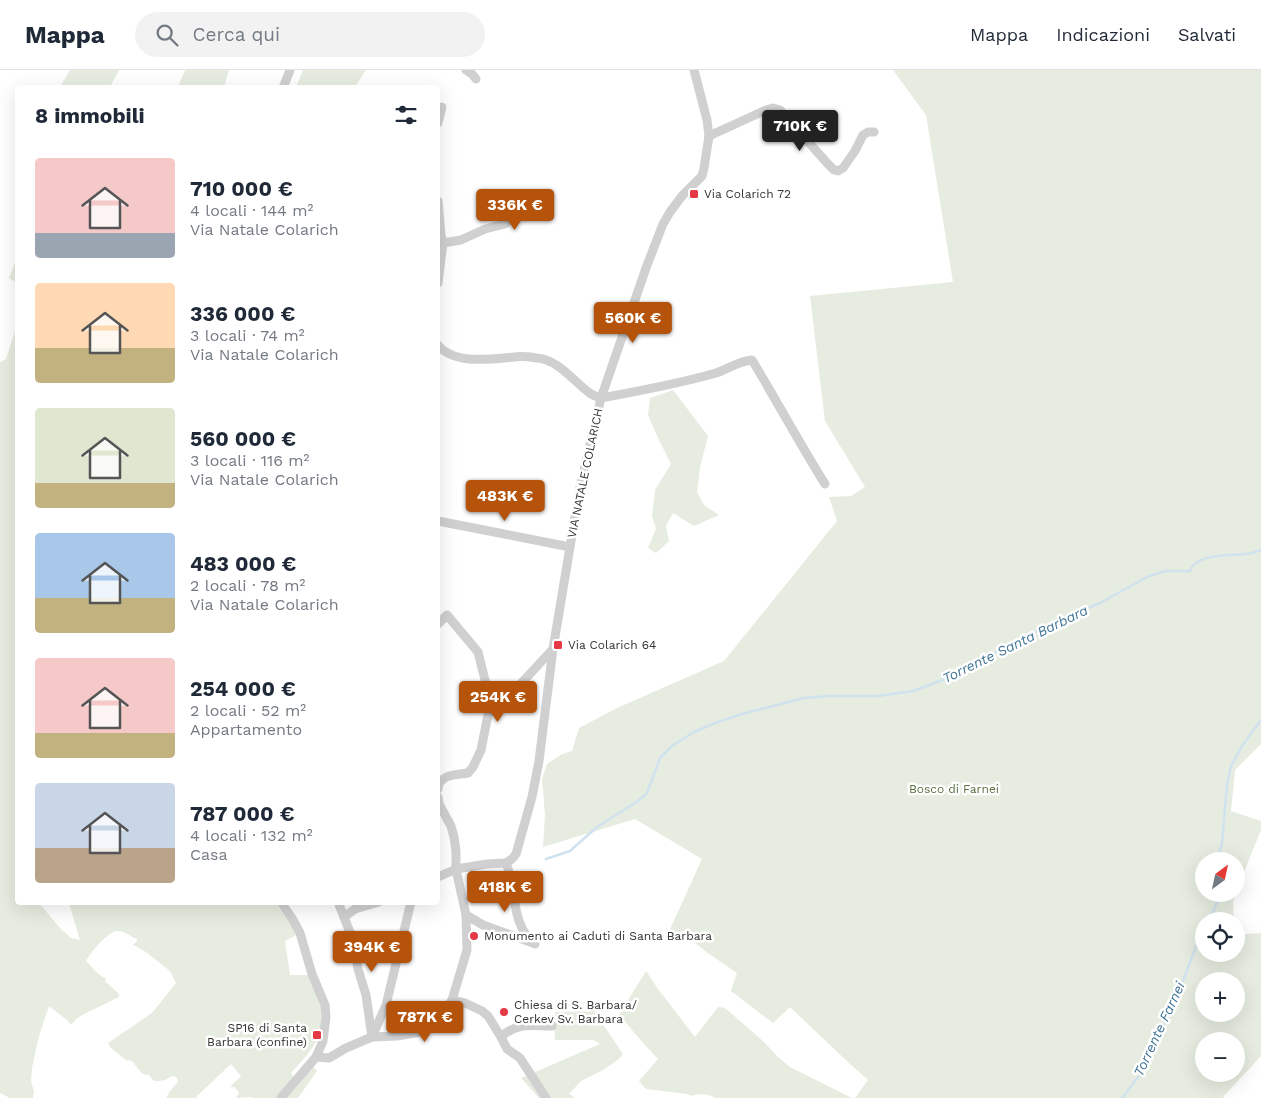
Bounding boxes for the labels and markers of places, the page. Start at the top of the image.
pin: 710K € [759,109,841,152]
place label: Via Colarich 72 [704,187,791,201]
marker: Via Colarich 72 [688,188,700,200]
pin: 336K € [474,189,556,231]
pin: 560K € [592,302,674,344]
pin: 483K € [464,480,546,522]
place label: Via Colarich 64 [568,638,656,652]
marker: Via Colarich 64 [552,639,564,651]
pin: 254K € [457,680,539,723]
pin: 418K € [464,870,546,913]
place label: Monumento ai Caduti di Santa Barbara [484,929,712,943]
pin: 394K € [331,930,413,973]
marker: Monumento ai Caduti di Santa Barbara [468,930,480,942]
place label: Chiesa di S. Barbara/ Cerkev Sv. Barbara [514,998,637,1026]
pin: 787K € [384,1000,466,1043]
marker: Chiesa di S. Barbara/ Cerkev Sv. Barbara [498,1006,510,1018]
place label: SP16 di Santa Barbara (confine) [207,1021,307,1049]
marker: SP16 di Santa Barbara (confine) [311,1029,323,1041]

